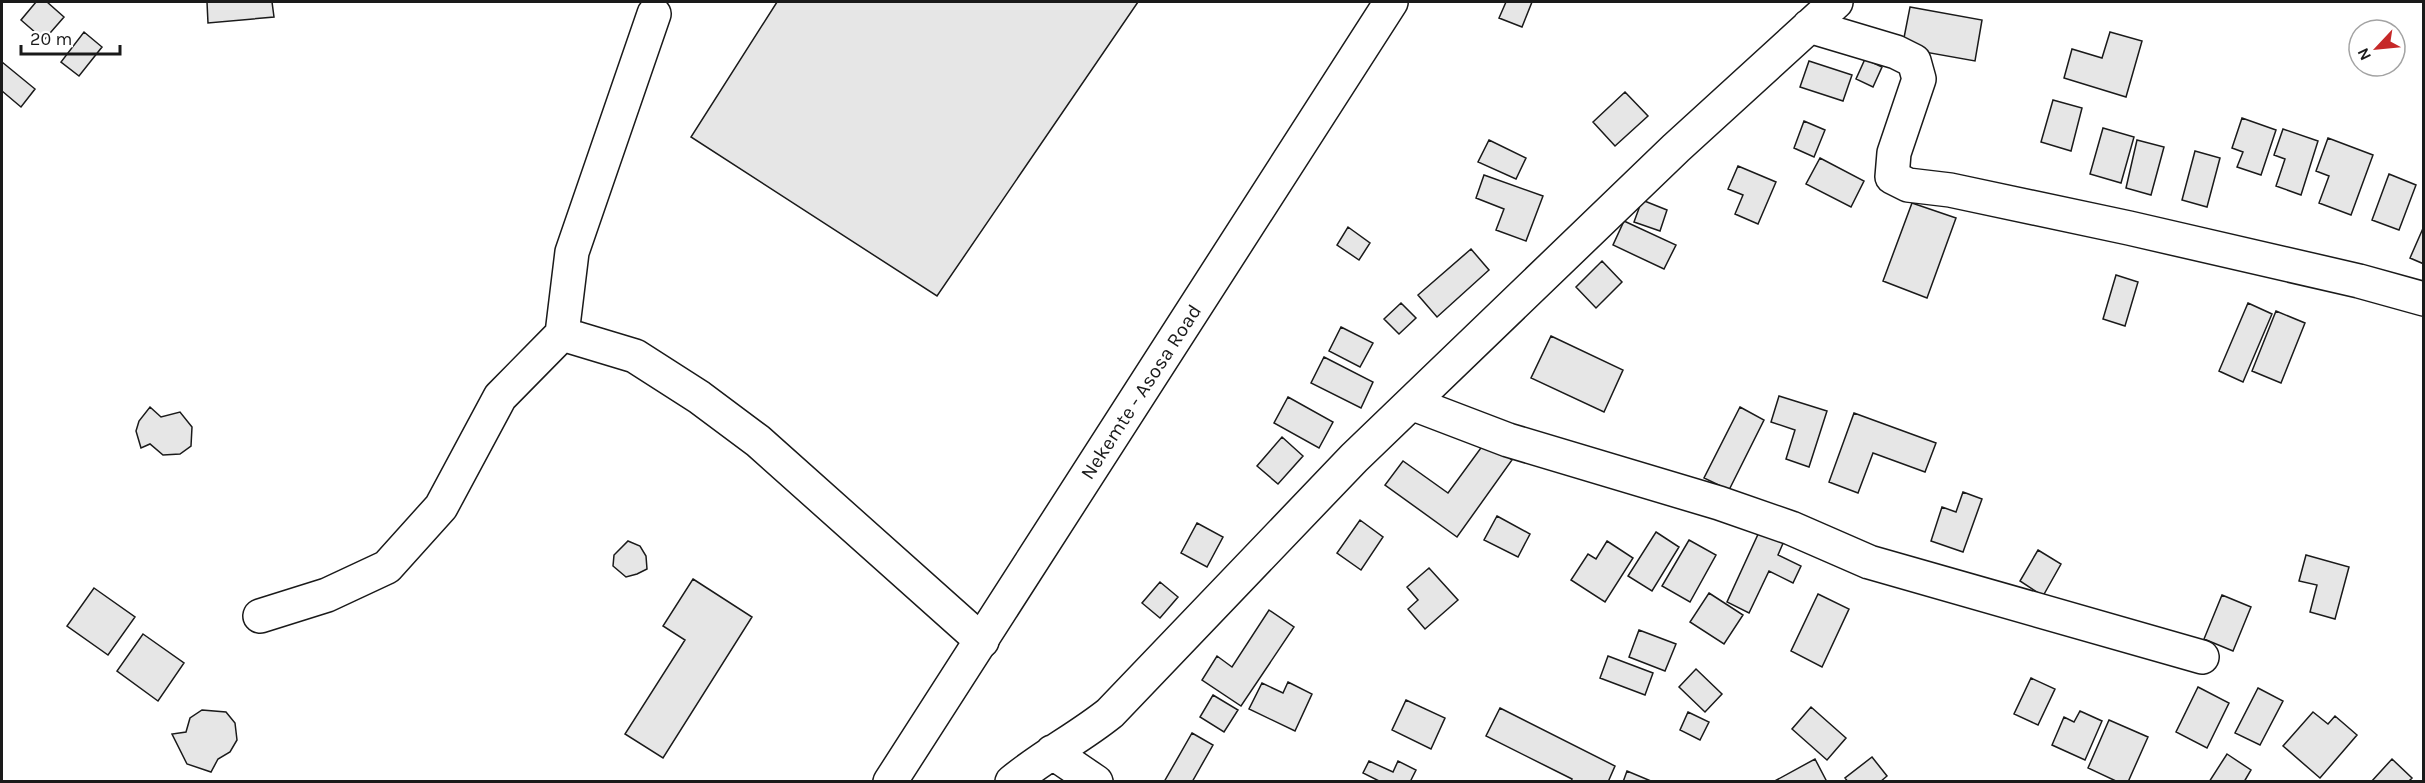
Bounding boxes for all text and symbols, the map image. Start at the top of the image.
scale bar [21,18,120,56]
north arrow [2347,18,2407,78]
text: 20 m [30,28,72,50]
text: N [2353,45,2375,64]
street label: Nekemte - Asosa Road [1076,300,1206,484]

